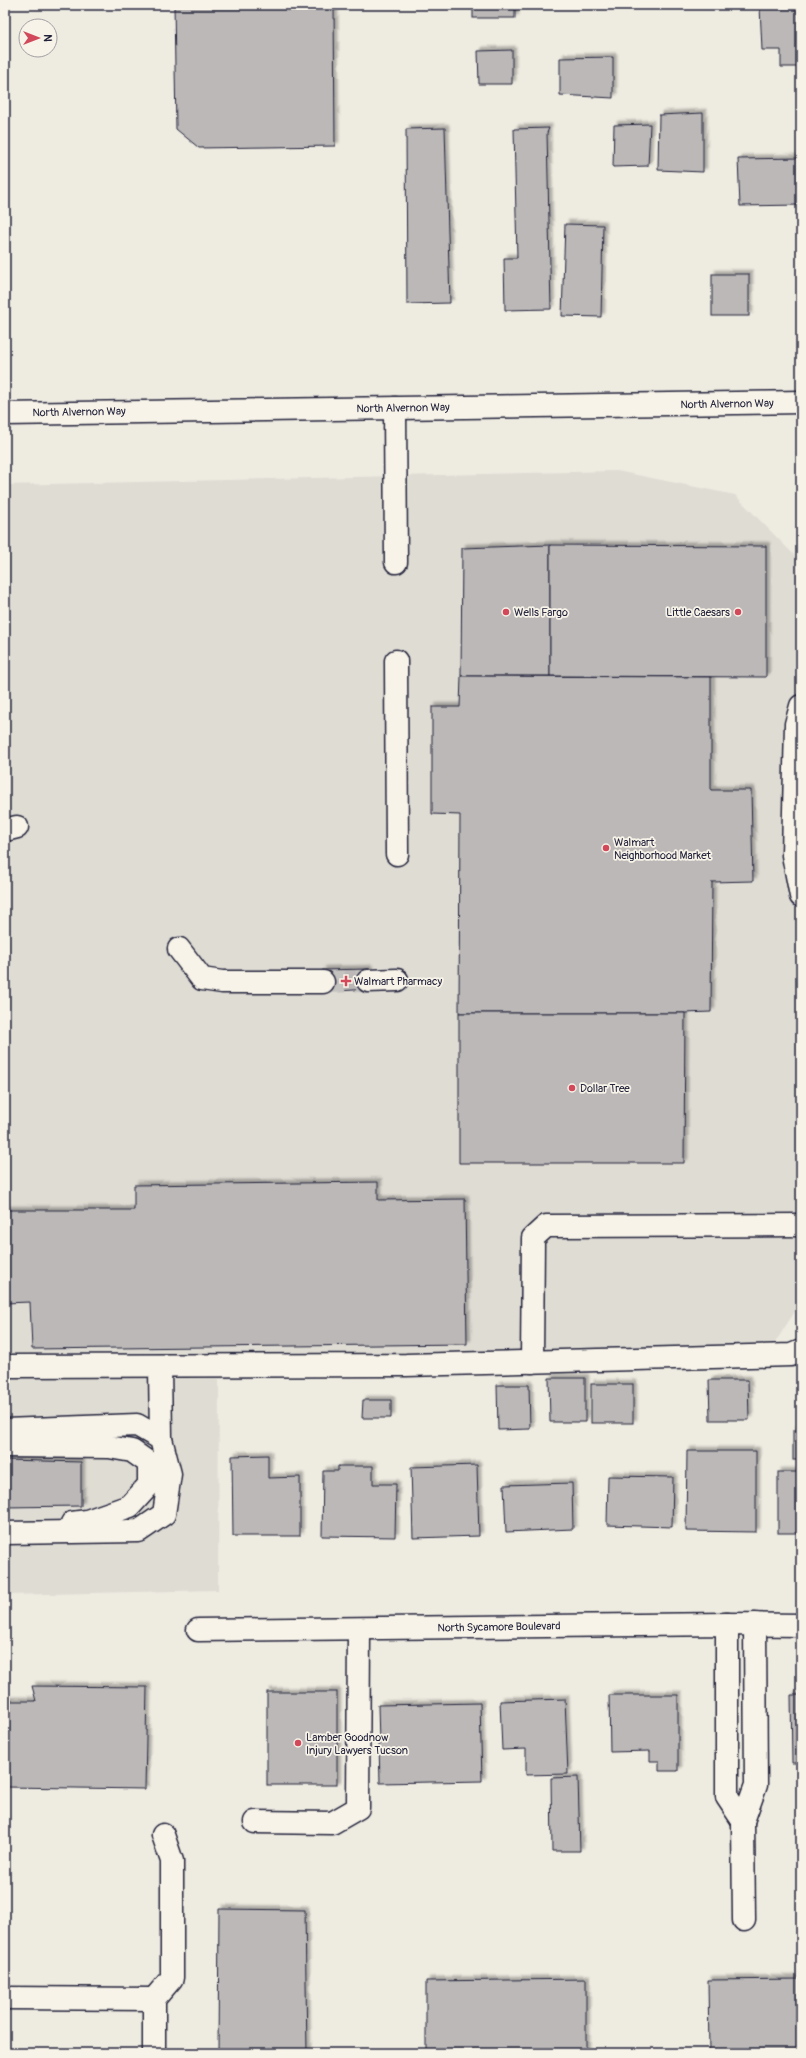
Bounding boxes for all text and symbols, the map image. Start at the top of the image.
north arrow [18,18,58,58]
text: N [41,34,54,42]
street label: North Alvernon Way [680,397,774,411]
street label: North Alvernon Way [356,401,450,415]
street label: North Alvernon Way [32,405,126,419]
place label: Wells Fargo [514,606,568,619]
place label: Little Caesars [666,606,730,619]
marker: Wells Fargo [501,607,511,617]
marker: Little Caesars [733,607,743,617]
place label: Walmart Neighborhood Market [614,836,712,862]
marker: Walmart Neighborhood Market [601,843,611,853]
place label: Walmart Pharmacy [354,975,443,988]
marker: Walmart Pharmacy [341,976,351,986]
place label: Dollar Tree [580,1082,630,1095]
marker: Dollar Tree [567,1083,577,1093]
street label: North Sycamore Boulevard [437,1619,561,1635]
place label: Lamber Goodnow Injury Lawyers Tucson [306,1731,408,1757]
marker: Lamber Goodnow Injury Lawyers Tucson [293,1738,303,1748]

